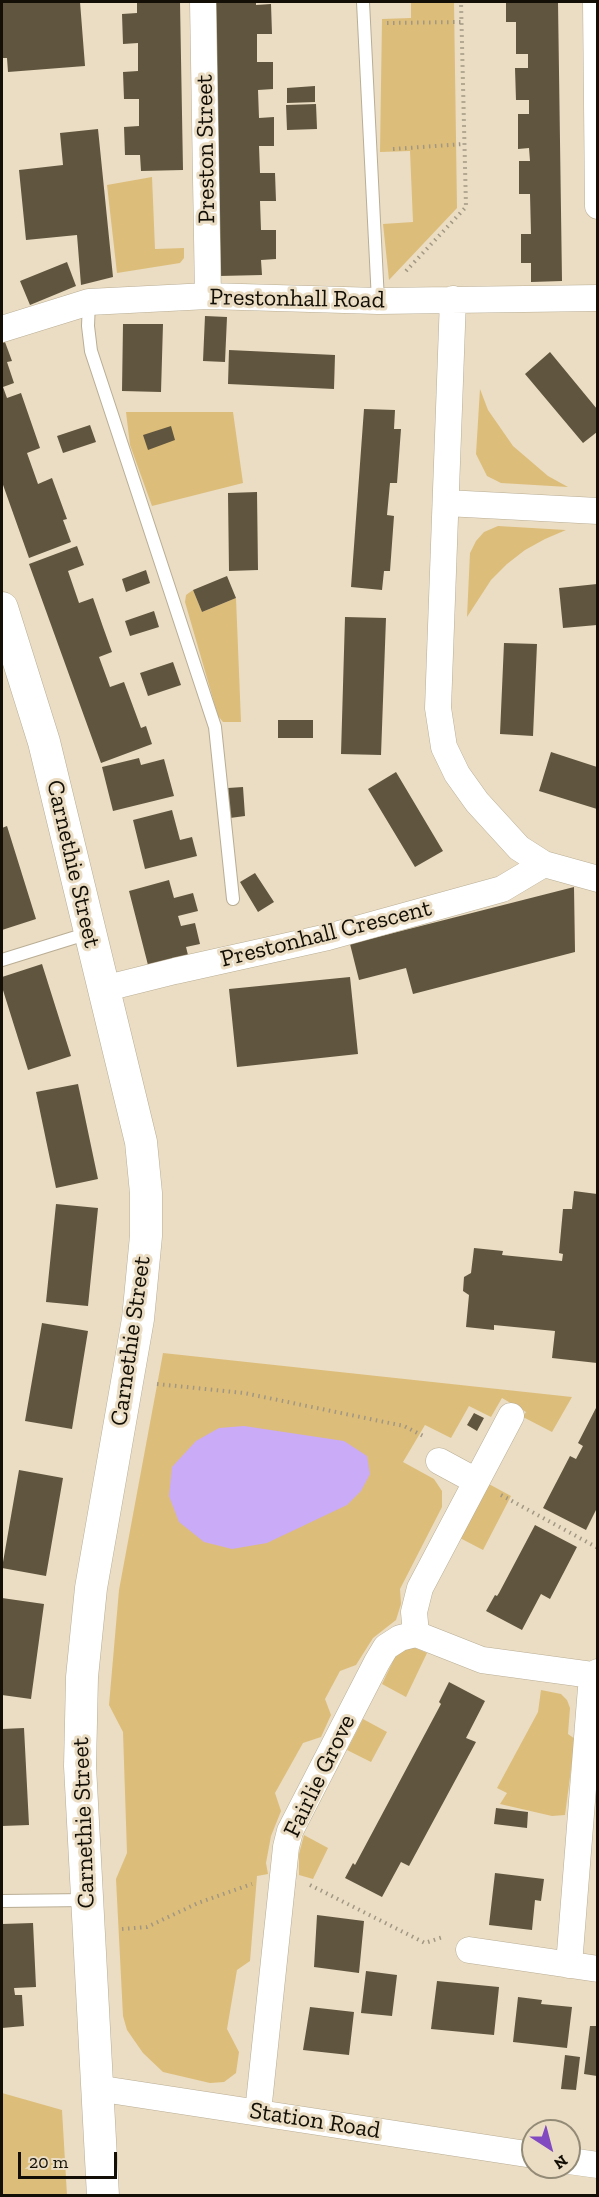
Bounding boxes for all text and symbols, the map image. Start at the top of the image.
street label: Preston Street [190,74,222,224]
street label: Prestonhall Road [209,283,385,315]
street label: Carnethie Street [40,777,106,951]
street label: Prestonhall Crescent [218,894,434,974]
street label: Carnethie Street [105,1254,157,1428]
street label: Fairlie Grove [278,1710,362,1842]
street label: Carnethie Street [67,1737,101,1909]
street label: Station Road [248,2096,382,2146]
north arrow [521,2119,581,2179]
scale bar [21,2140,120,2178]
text: 20 m [29,2151,68,2173]
text: N [550,2151,571,2174]

